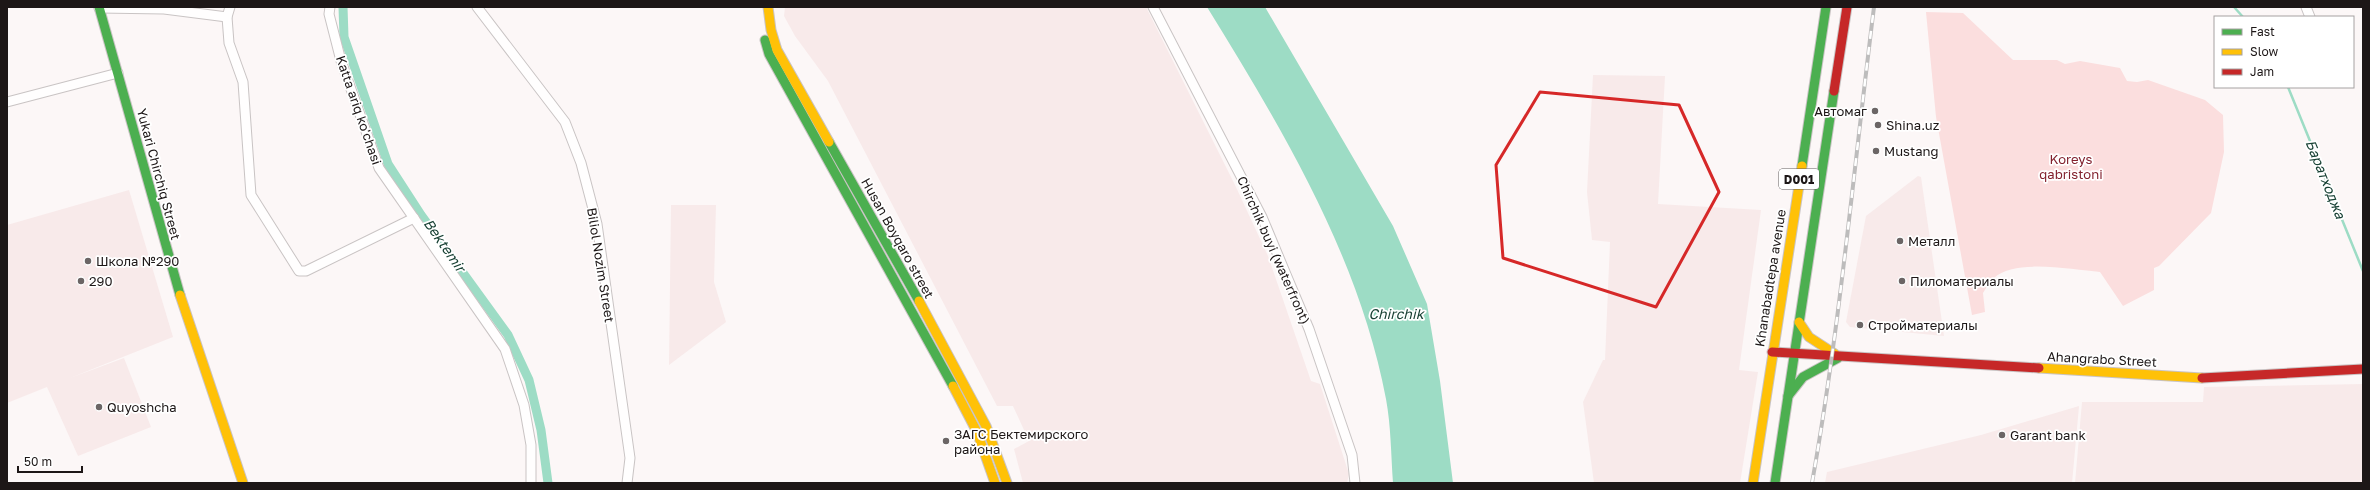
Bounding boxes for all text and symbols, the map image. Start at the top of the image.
legend [2214,16,2354,88]
text: Fast [2250,24,2275,39]
text: Slow [2250,44,2278,59]
street label: Katta ariq ko'chasi [333,53,385,167]
text: Jam [2250,64,2274,79]
place label: Автомаг [1814,103,1867,119]
marker: Автомаг [1870,106,1880,116]
street label: Yukari Chirchiq Street [134,107,184,241]
place label: Shina.uz [1886,117,1940,133]
marker: Shina.uz [1873,120,1883,130]
water label: Баратходжа [2302,137,2350,222]
place label: Mustang [1884,143,1938,159]
marker: Mustang [1871,146,1881,156]
park label: Koreys qabristoni [2039,151,2103,182]
road number: D001 [1779,169,1819,189]
street label: Chirchik buyi (waterfront) [1234,174,1314,326]
street label: Husan Boyqaro street [858,175,938,301]
street label: Biliol Nozim Street [584,206,618,324]
street label: Khanabadtepa avenue [1751,208,1789,348]
water label: Bektemir [421,215,471,277]
place label: Металл [1908,233,1955,249]
marker: Металл [1895,236,1905,246]
place label: Школа №290 [96,253,179,269]
marker: Школа №290 [83,256,93,266]
place label: 290 [89,273,112,289]
place label: Пиломатериалы [1910,273,2014,289]
marker: 290 [76,276,86,286]
marker: Пиломатериалы [1897,276,1907,286]
water label: Chirchik [1368,305,1426,322]
place label: Стройматериалы [1868,317,1978,333]
marker: Стройматериалы [1855,320,1865,330]
street label: Ahangrabo Street [2047,348,2157,370]
place label: Quyoshcha [107,399,177,415]
marker: Quyoshcha [94,402,104,412]
place label: ЗАГС Бектемирского района [954,426,1089,457]
place label: Garant bank [2010,427,2086,443]
marker: Garant bank [1997,430,2007,440]
marker: ЗАГС Бектемирского района [941,436,951,446]
scale bar [18,448,82,474]
text: 50 m [24,454,52,469]

